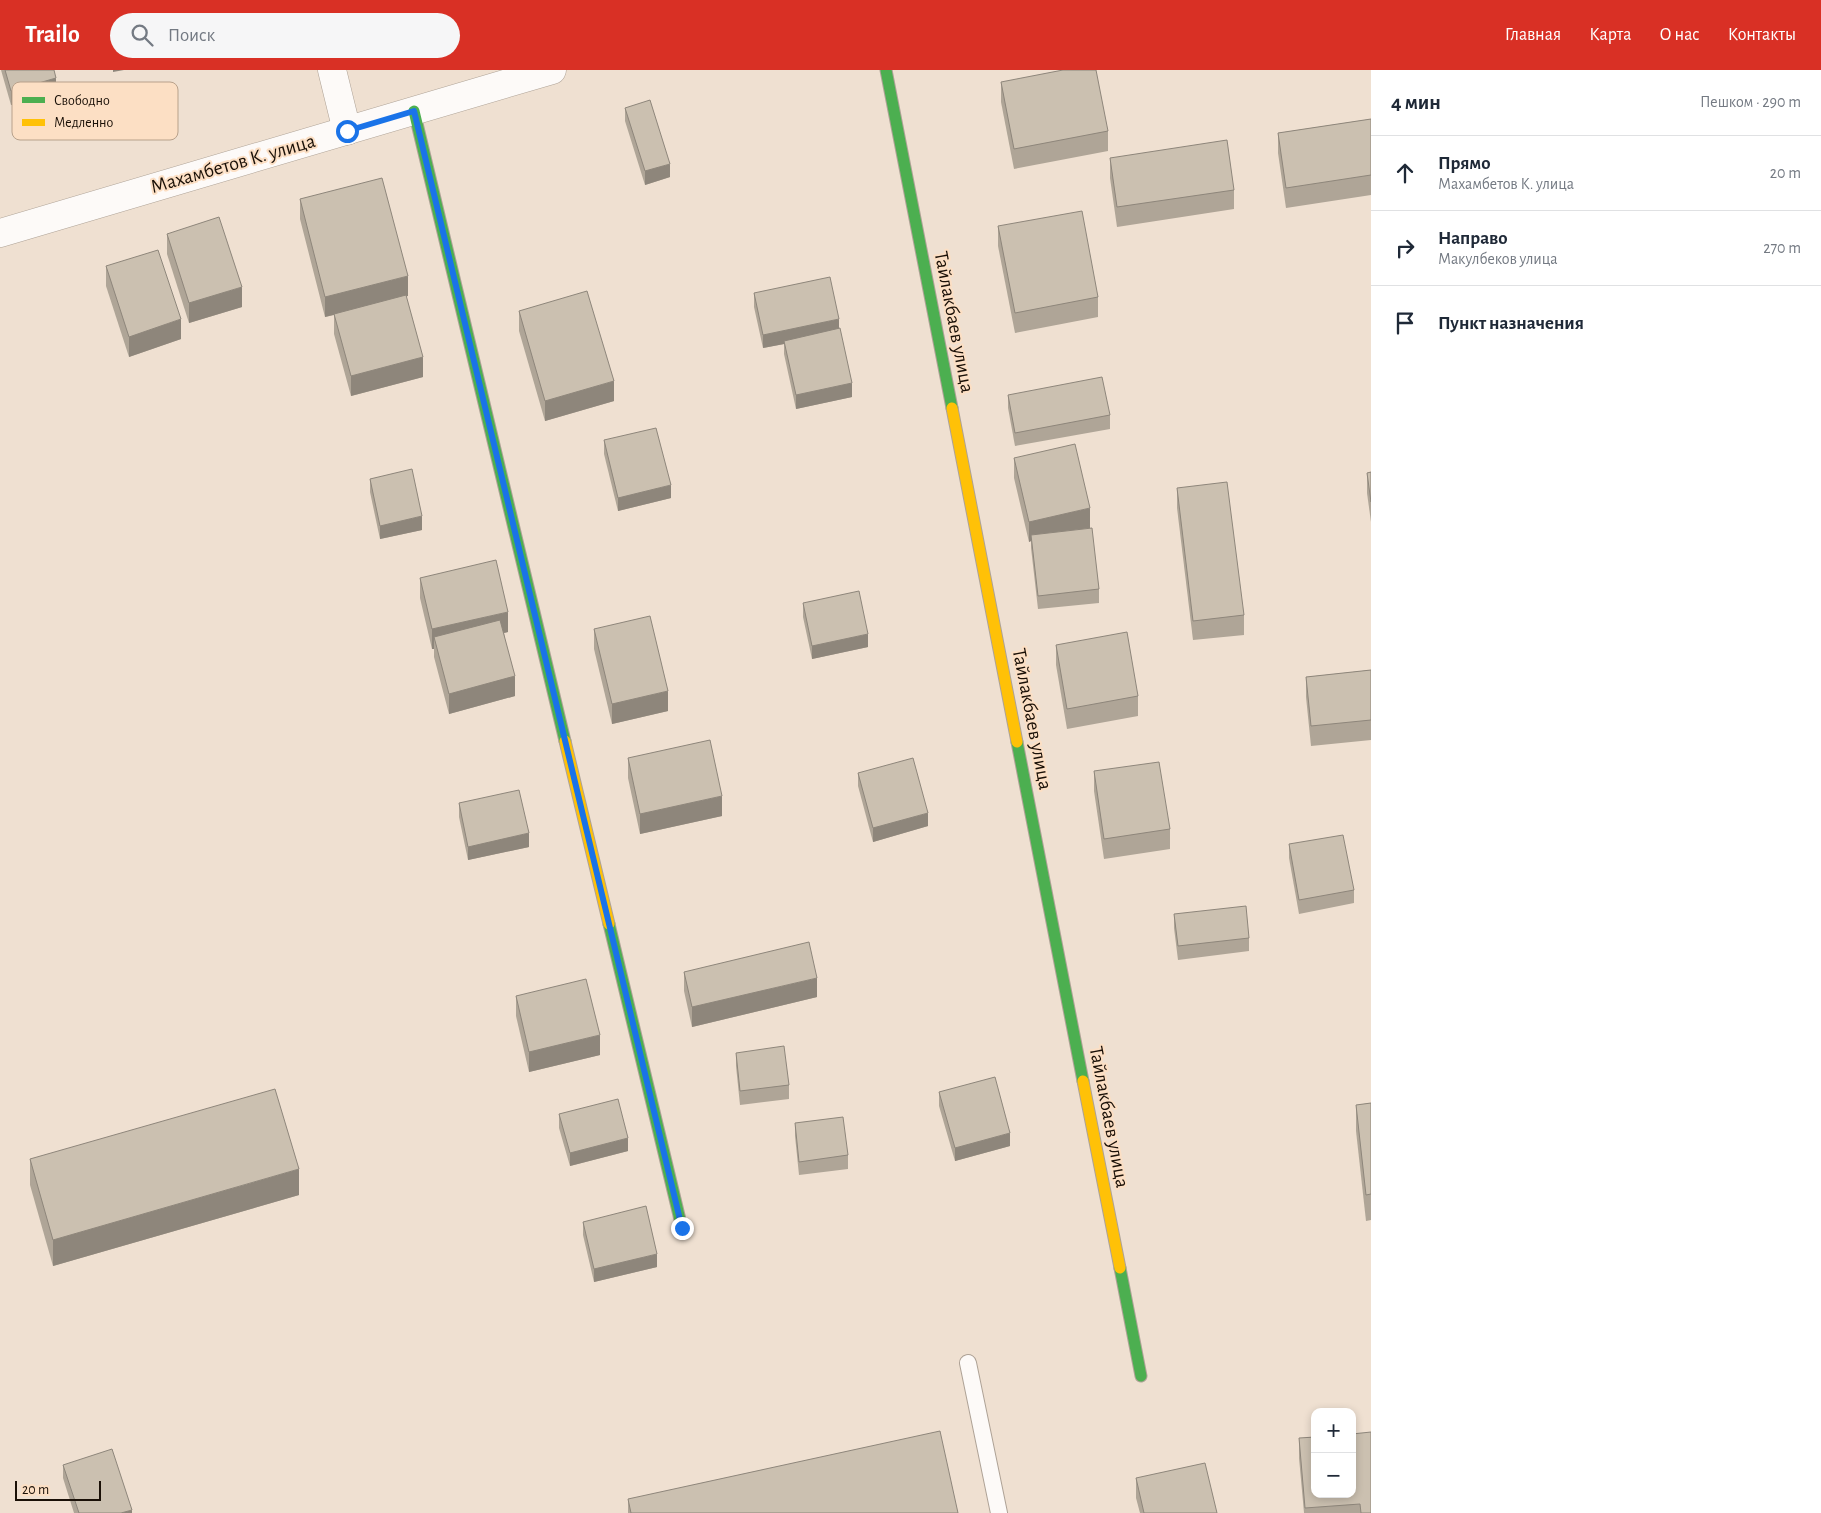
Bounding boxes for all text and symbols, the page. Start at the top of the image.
search box [110,13,460,58]
icon: search [128,21,156,49]
text: Trailo [25,23,80,47]
text: Поиск [168,26,215,45]
text: Главная [1505,26,1561,44]
text: Карта [1589,26,1631,44]
text: О нас [1659,26,1700,44]
text: Контакты [1728,26,1796,44]
legend [12,82,178,140]
text: 4 мин [1391,92,1441,113]
text: Свободно [54,94,110,108]
text: Пешком · 290 m [1700,94,1801,110]
text: Медленно [54,116,113,130]
route start [336,120,359,143]
street label: Махамбетов К. улица [148,131,318,197]
text: Прямо [1438,154,1491,173]
icon: ahead [1391,159,1419,187]
text: 20 m [1770,165,1801,181]
text: Махамбетов К. улица [1438,176,1574,192]
text: Направо [1438,229,1508,248]
icon: right [1391,234,1419,262]
text: 270 m [1763,240,1801,256]
street label: Тайлакбаев улица [930,250,978,394]
text: Макулбеков улица [1438,251,1558,267]
icon: arrive [1391,309,1419,337]
text: Пункт назначения [1438,314,1584,333]
street label: Тайлакбаев улица [1008,647,1056,791]
street label: Тайлакбаев улица [1085,1045,1133,1189]
route end [671,1217,694,1240]
map controls [1311,1408,1356,1498]
button: + [1311,1408,1356,1453]
button: − [1311,1453,1356,1498]
scale bar [15,1478,101,1501]
text: 20 m [22,1483,49,1497]

